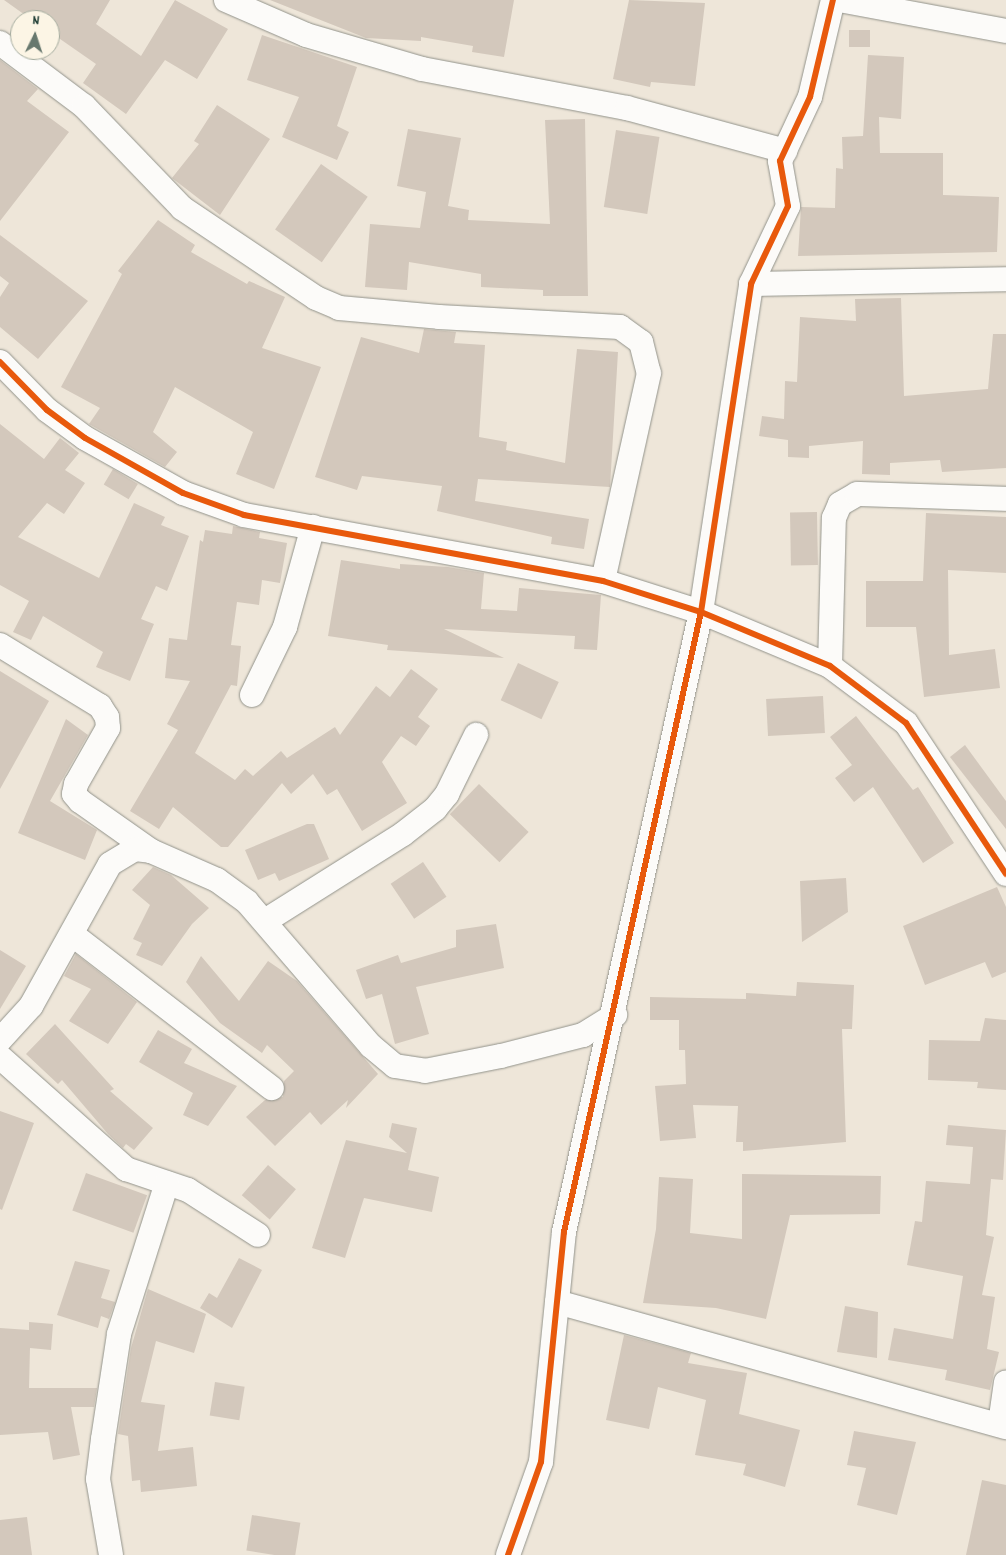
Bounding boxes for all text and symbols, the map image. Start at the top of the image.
north arrow [10,10,60,60]
text: N [32,11,40,31]

